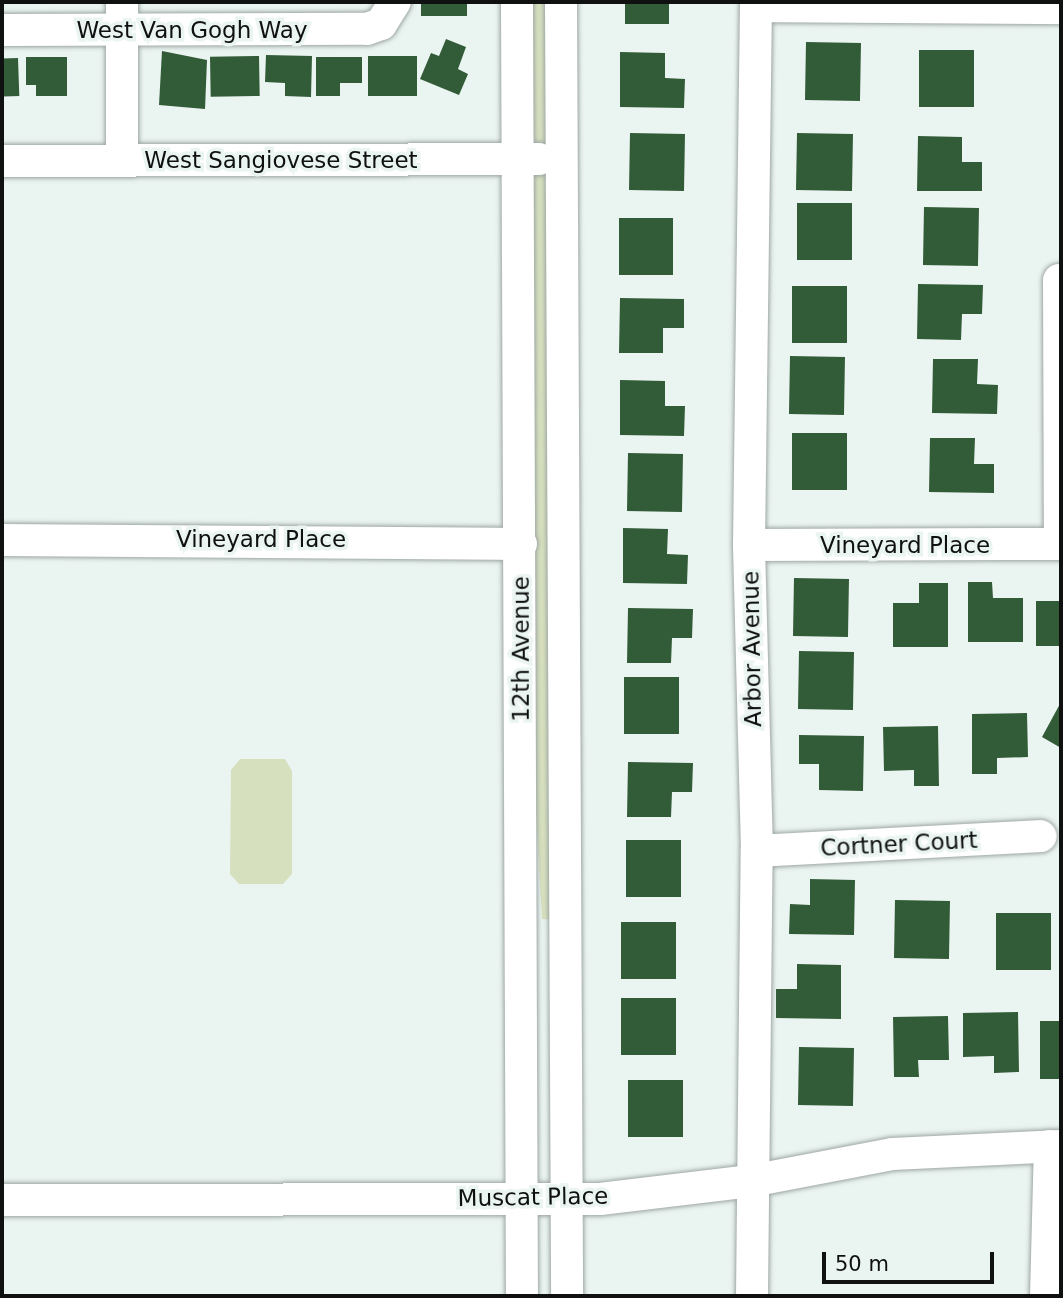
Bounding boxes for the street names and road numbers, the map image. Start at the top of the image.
street label: West Van Gogh Way [76,16,308,44]
street label: West Sangiovese Street [144,146,418,174]
street label: Vineyard Place [176,525,346,553]
street label: Vineyard Place [820,531,990,559]
street label: Arbor Avenue [737,571,767,727]
street label: 12th Avenue [507,576,535,722]
street label: Cortner Court [820,826,978,862]
street label: Muscat Place [457,1182,609,1212]

